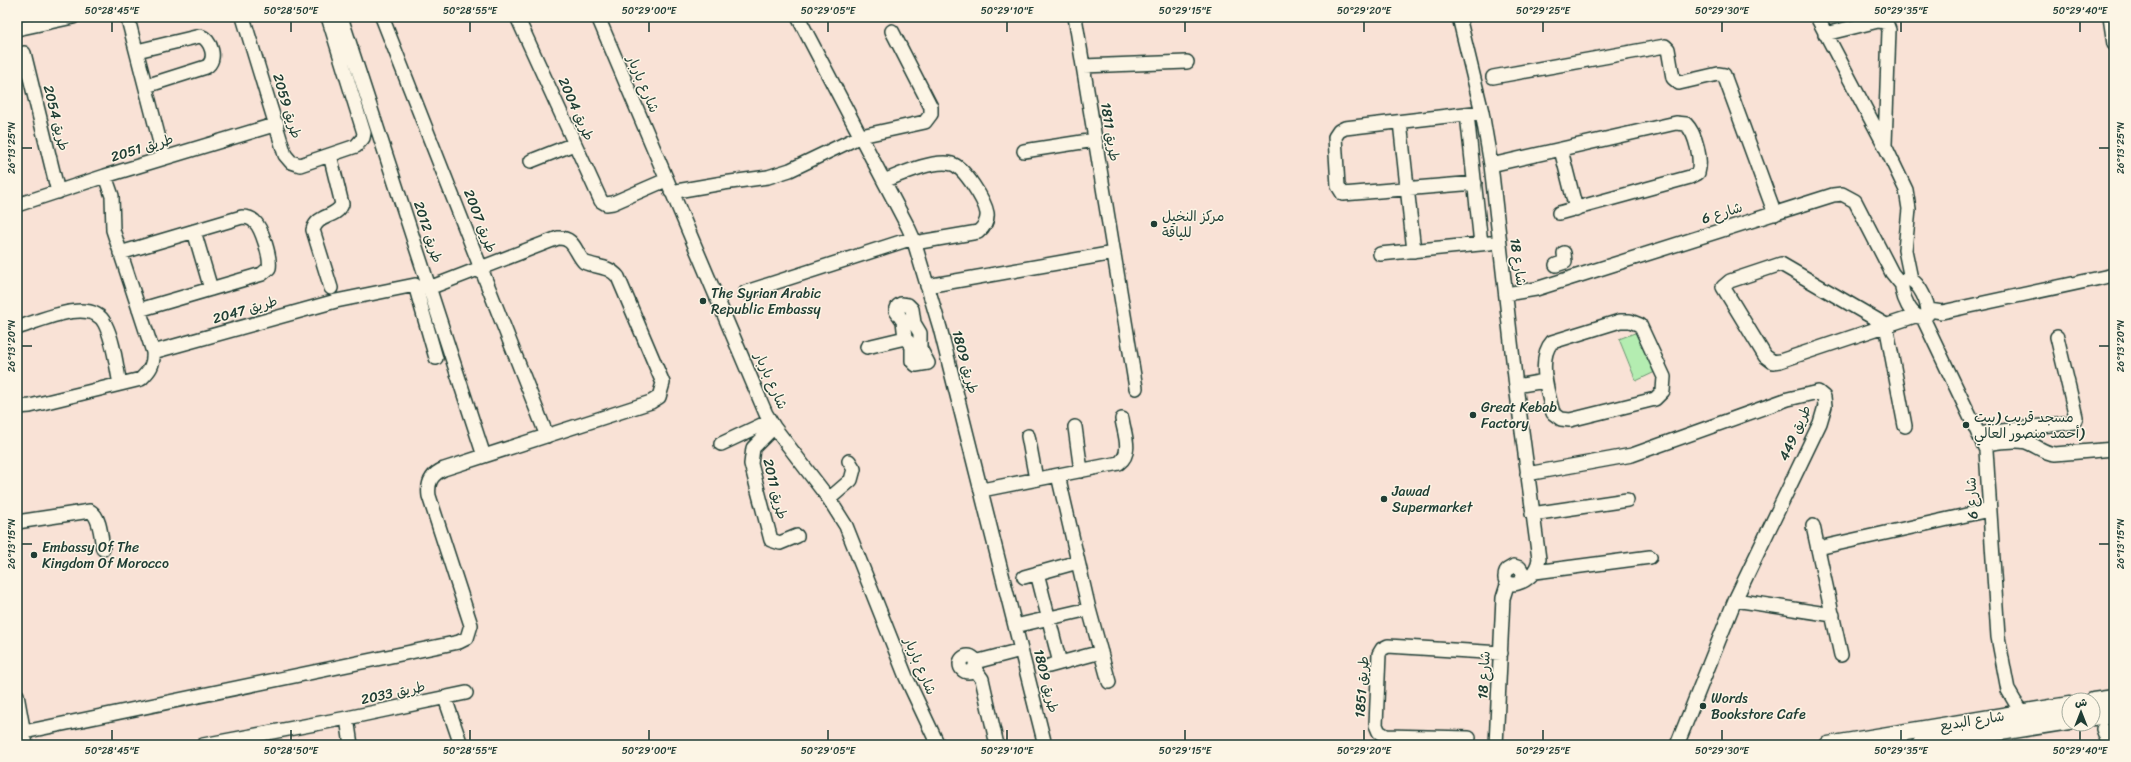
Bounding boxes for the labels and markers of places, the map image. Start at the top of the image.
place label: مركز النخيل للياقة [1162,204,1224,245]
marker: مركز النخيل للياقة [1149,219,1159,229]
place label: The Syrian Arabic Republic Embassy [711,281,821,322]
marker: The Syrian Arabic Republic Embassy [698,296,708,306]
place label: Great Kebab Factory [1481,395,1557,436]
place label: مسجد قريب (بيت أحمد منصور العالي) [1974,405,2085,446]
marker: Great Kebab Factory [1468,410,1478,420]
marker: مسجد قريب (بيت أحمد منصور العالي) [1961,420,1971,430]
place label: Jawad Supermarket [1391,479,1474,520]
marker: Jawad Supermarket [1379,494,1389,504]
place label: Embassy Of The Kingdom Of Morocco [42,535,169,576]
marker: Embassy Of The Kingdom Of Morocco [29,550,39,560]
place label: Words Bookstore Cafe [1711,686,1806,727]
marker: Words Bookstore Cafe [1698,701,1708,711]

